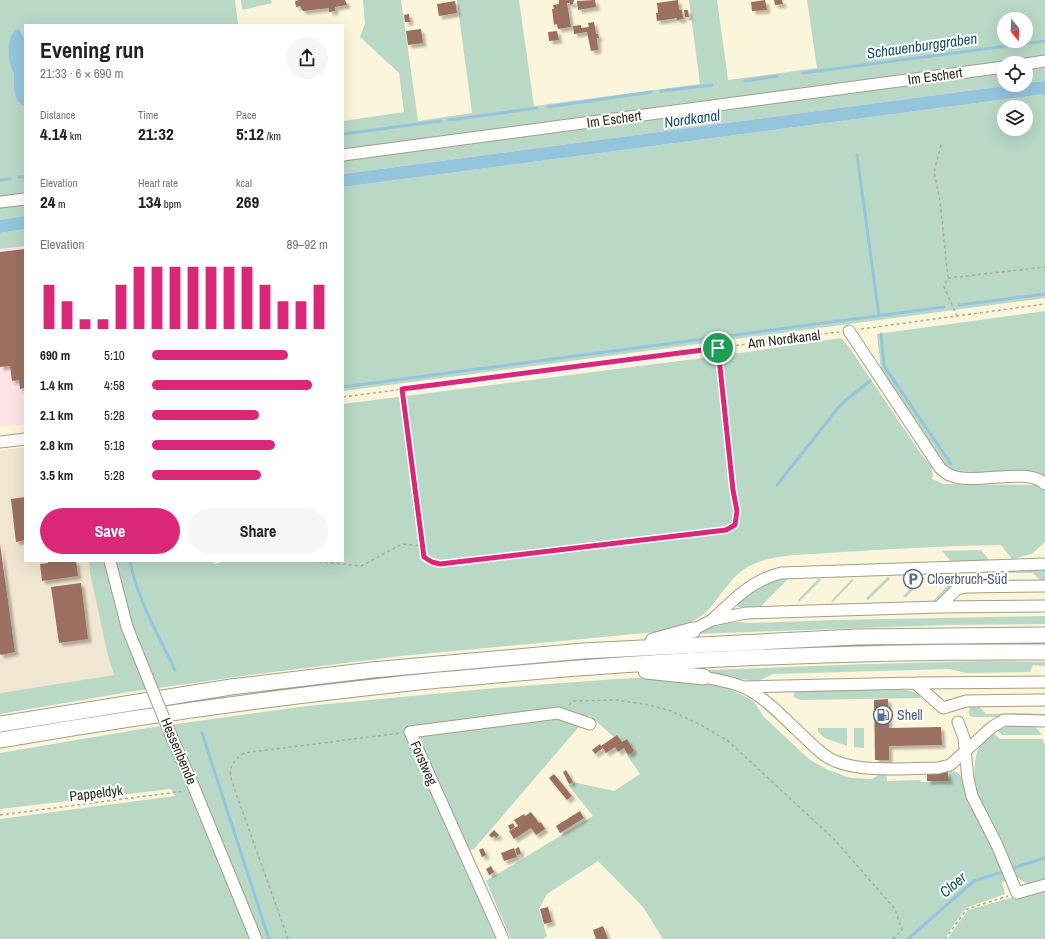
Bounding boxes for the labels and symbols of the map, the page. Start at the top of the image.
north arrow [997,12,1033,48]
water label: Schauenburggraben [865,27,979,64]
street label: Im Eschert [907,63,963,89]
water label: Nordkanal [663,104,721,133]
street label: Im Eschert [586,106,642,132]
street label: Am Nordkanal [746,326,821,352]
pin [701,331,735,365]
parking icon: Cloerbruch-Süd [902,568,924,590]
place label: Cloerbruch-Süd [927,570,1007,588]
fuel station icon: Shell [872,704,894,726]
place label: Shell [897,706,923,724]
street label: Hessenbende [157,715,201,787]
street label: Forstweg [406,738,442,789]
street label: Pappeldyk [68,781,124,805]
water label: Cloer [935,867,971,902]

